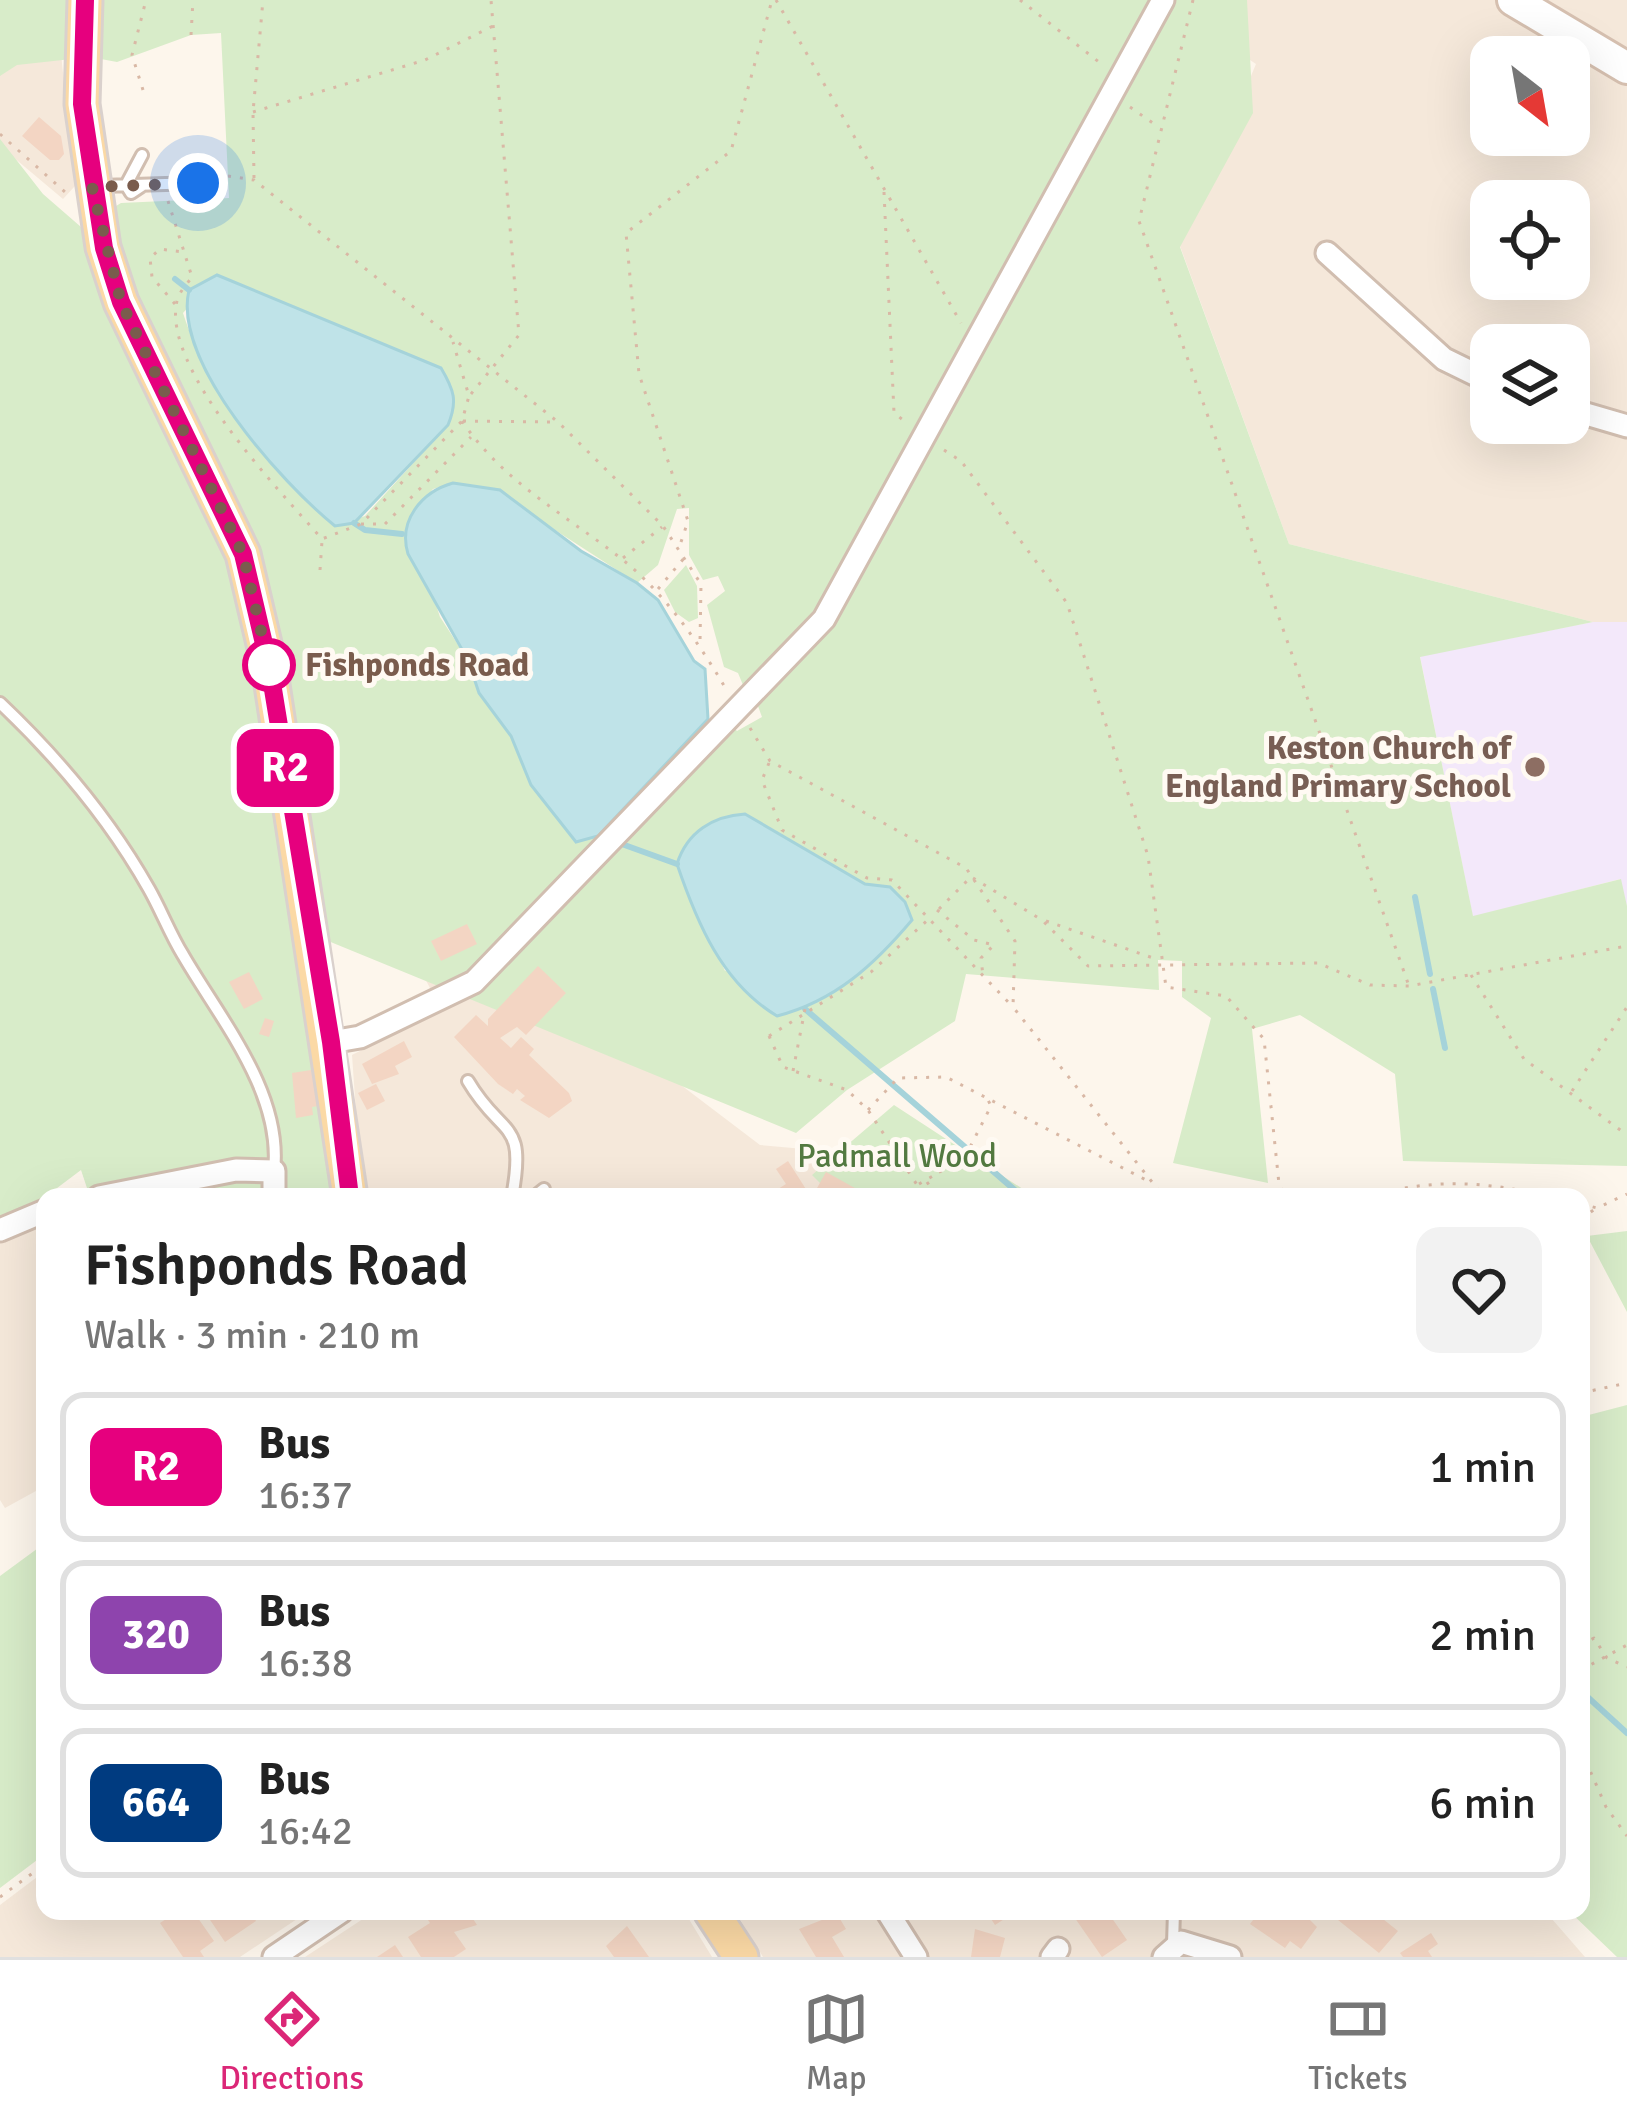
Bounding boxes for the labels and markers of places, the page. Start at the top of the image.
marker: Fishponds Road [244,640,294,690]
place label: Fishponds Road [305,645,529,686]
place label: Keston Church of England Primary School [1165,728,1513,807]
marker: Keston Church of England Primary School [1522,754,1548,780]

